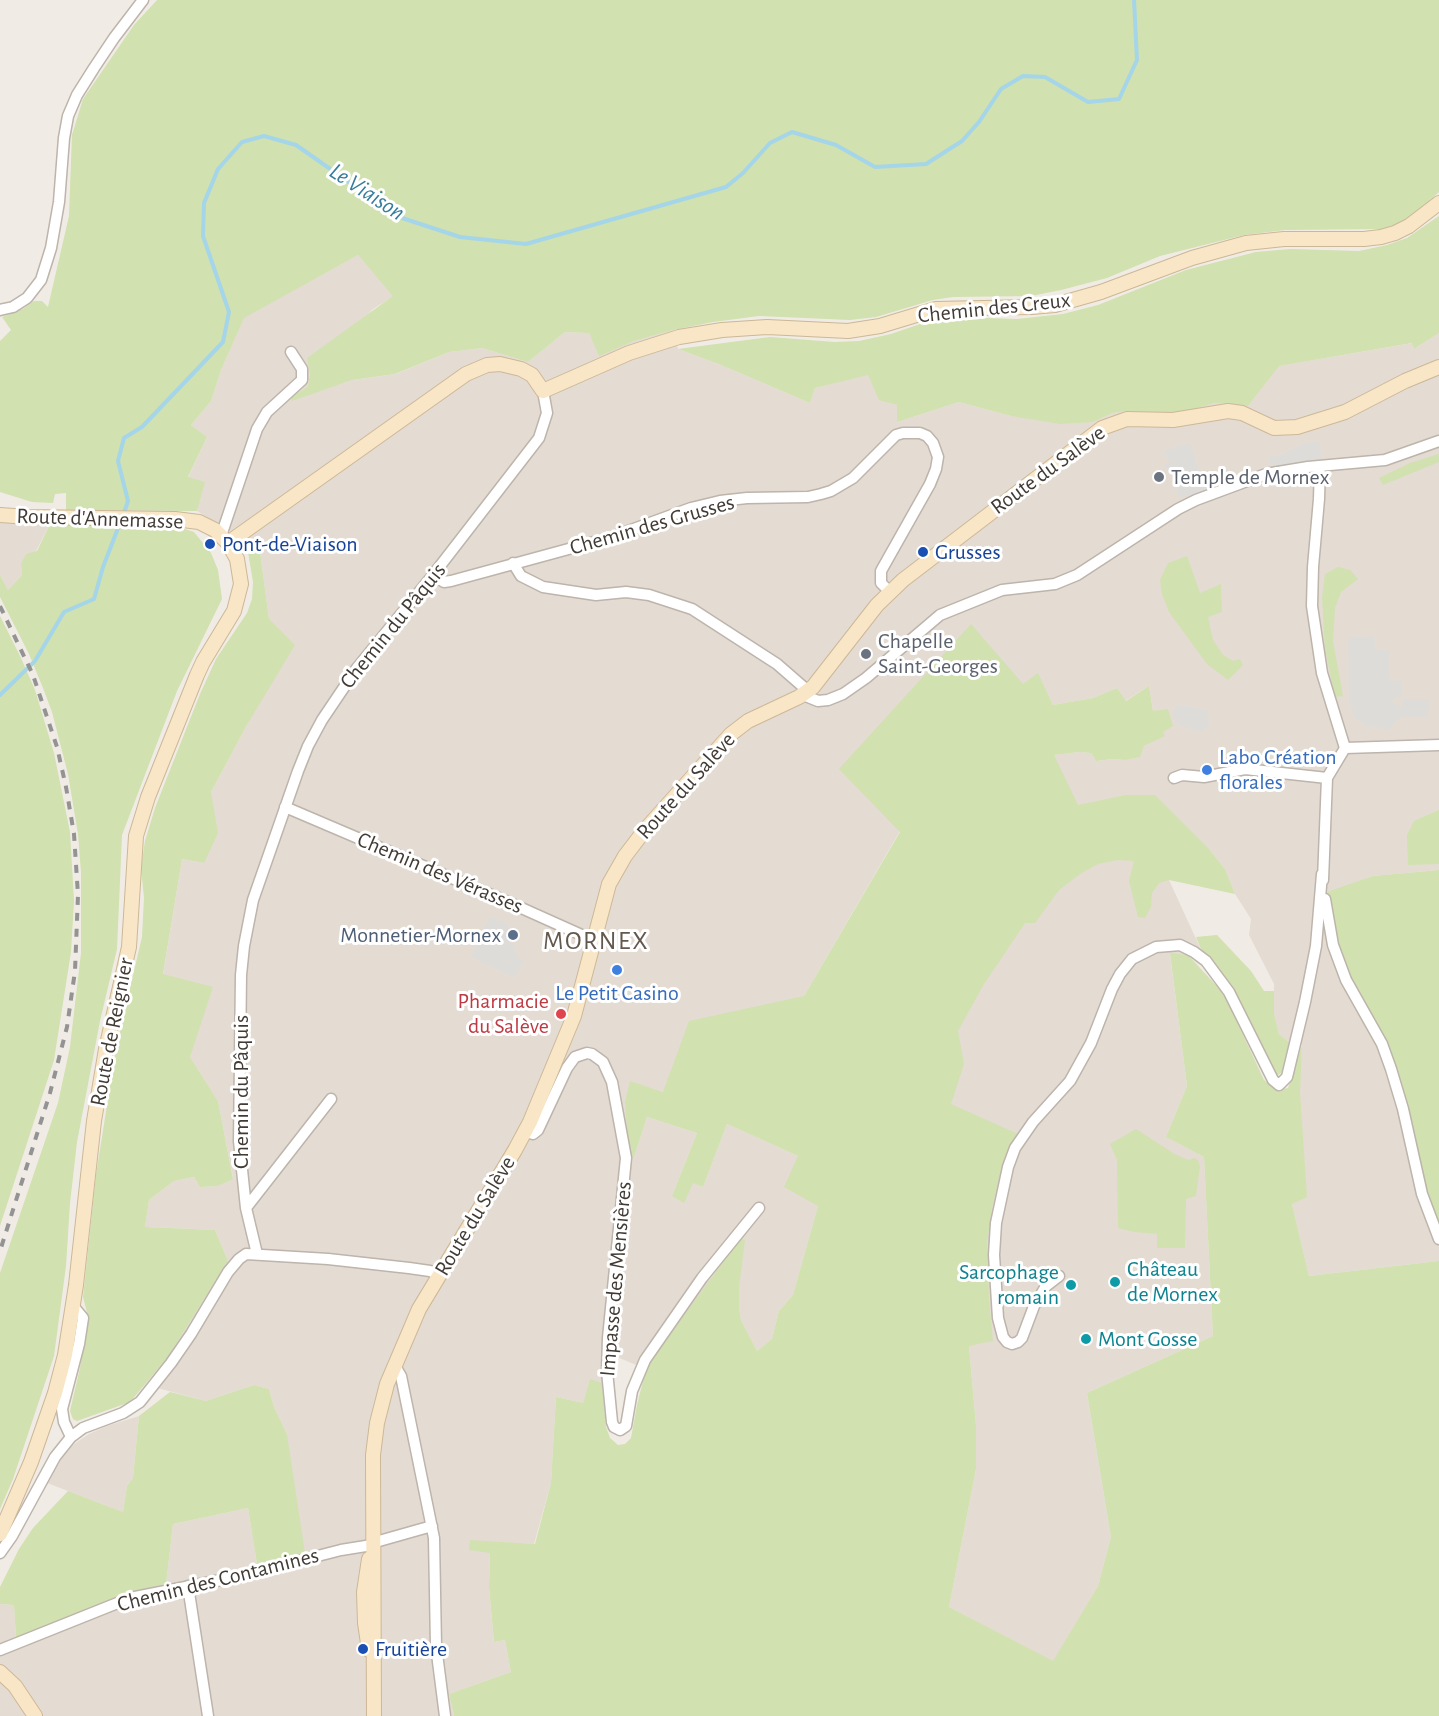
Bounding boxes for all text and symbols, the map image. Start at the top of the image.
water label: Le Viaison [324,157,410,227]
street label: Chemin des Creux [916,287,1072,329]
street label: Route du Salève [986,420,1110,520]
place label: Temple de Mornex [1171,464,1329,490]
marker: Temple de Mornex [1152,470,1166,484]
street label: Chemin des Grusses [567,489,737,561]
street label: Route d'Annemasse [16,503,184,535]
place label: Pont-de-Viaison [222,531,358,557]
marker: Pont-de-Viaison [203,537,217,551]
place label: Grusses [935,539,1001,565]
marker: Grusses [916,545,930,559]
street label: Chemin du Pâquis [334,558,452,694]
place label: Chapelle Saint-Georges [878,628,998,680]
marker: Chapelle Saint-Georges [859,647,873,661]
street label: Route du Salève [631,727,741,845]
place label: Labo Création florales [1219,744,1337,796]
marker: Labo Création florales [1200,763,1214,777]
street label: Chemin des Vérasses [353,826,527,920]
place label: Monnetier-Mornex [340,922,501,948]
district label: MORNEX [543,925,649,957]
marker: Monnetier-Mornex [506,928,520,942]
street label: Route de Reignier [85,956,139,1108]
marker: Le Petit Casino [610,963,624,977]
place label: Le Petit Casino [555,980,679,1006]
place label: Pharmacie du Salève [457,988,549,1040]
marker: Pharmacie du Salève [554,1007,568,1021]
street label: Chemin du Pâquis [228,1015,254,1169]
street label: Route du Salève [429,1151,521,1281]
street label: Impasse des Mensières [594,1181,638,1377]
place label: Château de Mornex [1127,1256,1218,1308]
place label: Sarcophage romain [959,1259,1059,1310]
marker: Château de Mornex [1108,1275,1122,1289]
marker: Sarcophage romain [1064,1278,1078,1292]
place label: Mont Gosse [1098,1326,1197,1352]
marker: Mont Gosse [1079,1332,1093,1346]
street label: Chemin des Contamines [115,1542,321,1618]
place label: Fruitière [375,1636,447,1662]
marker: Fruitière [356,1642,370,1656]

